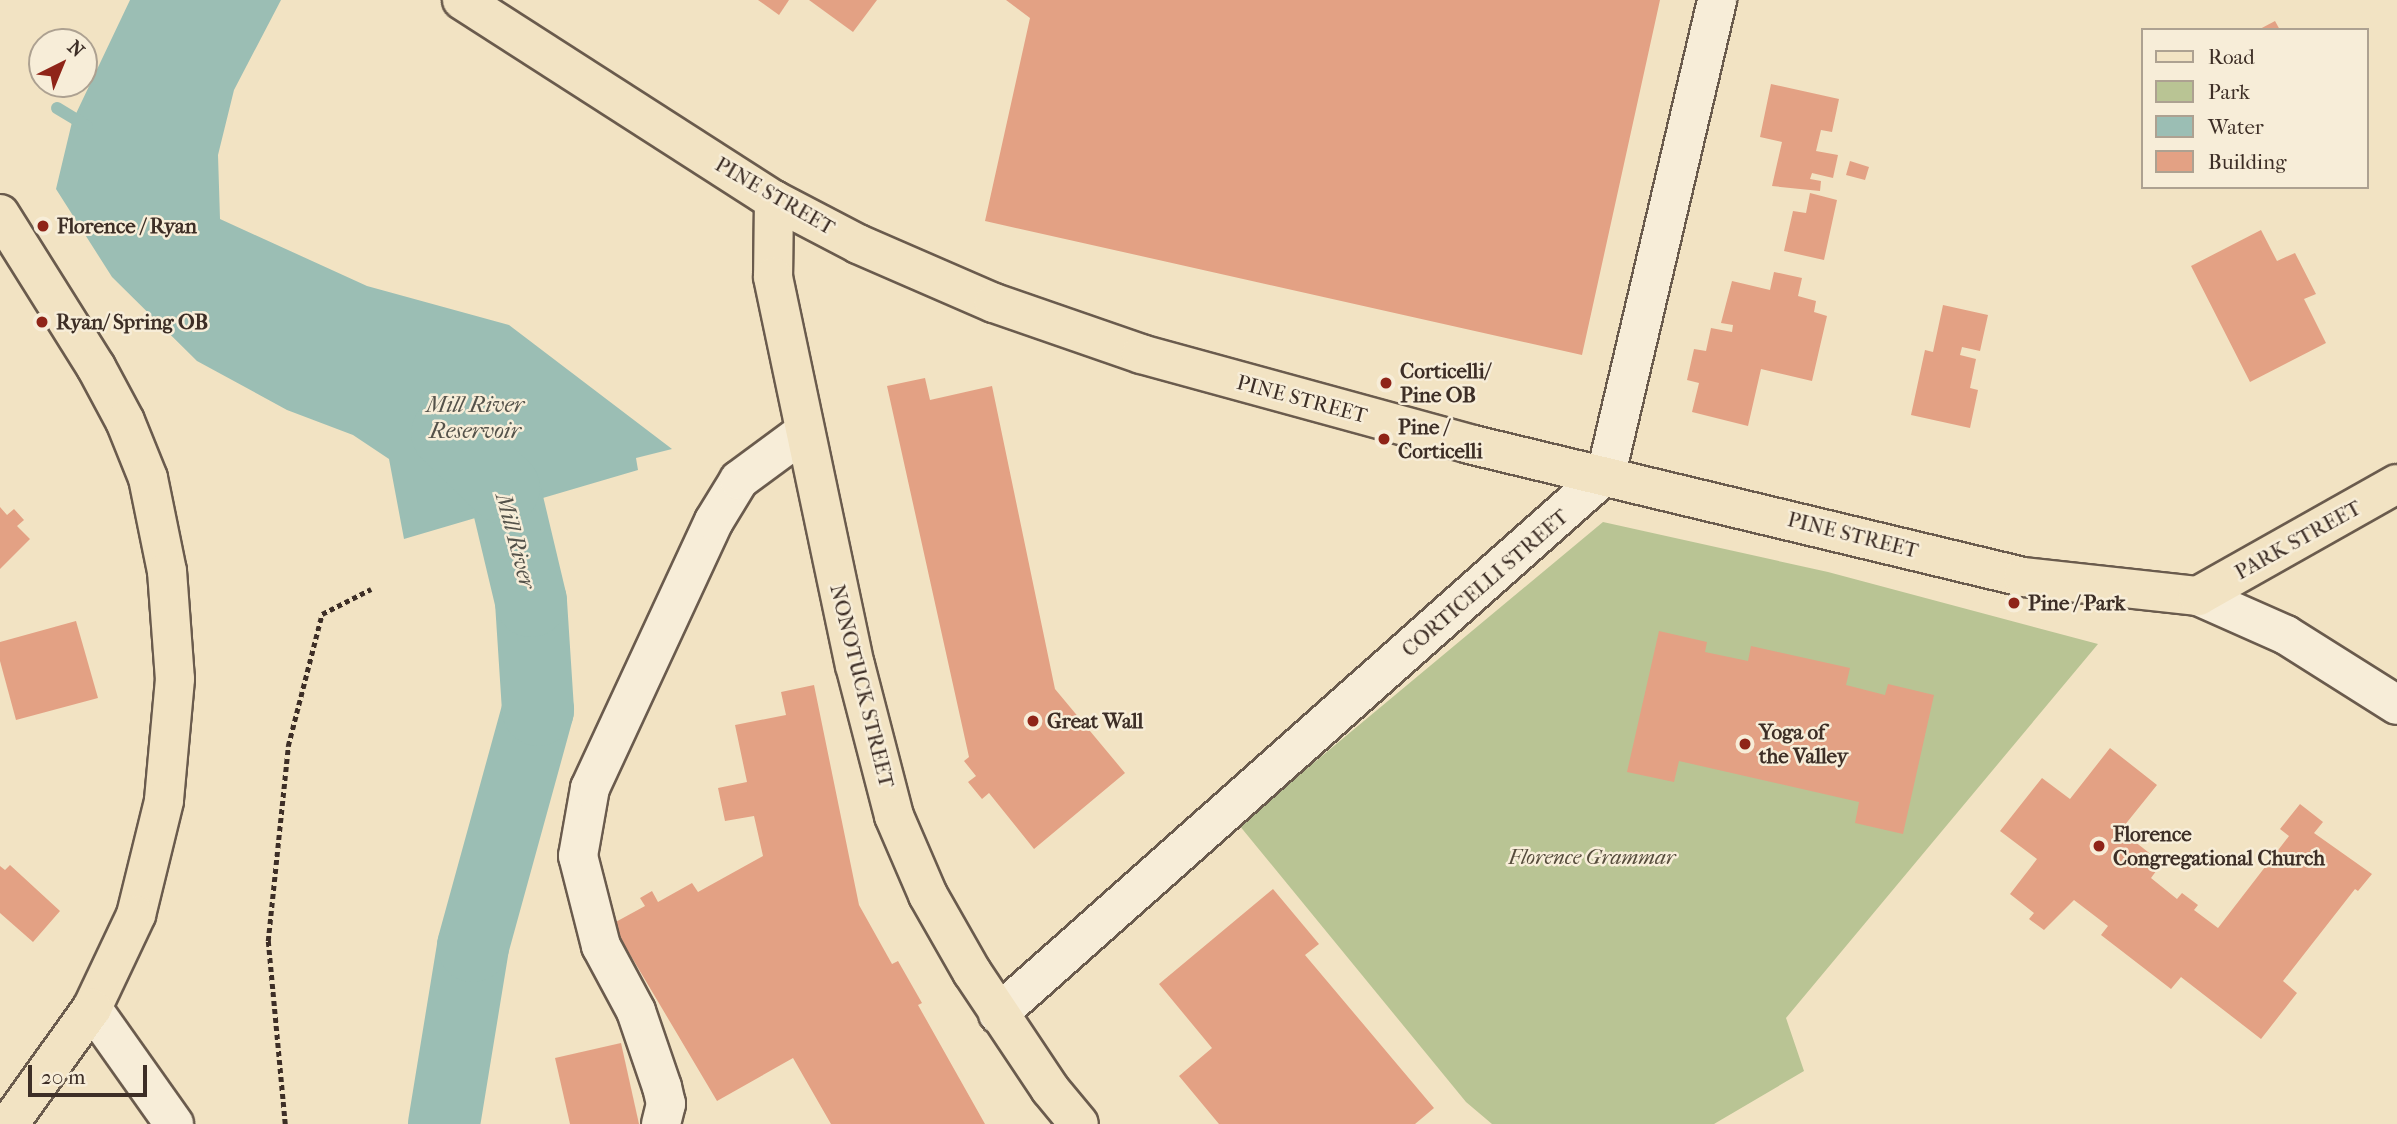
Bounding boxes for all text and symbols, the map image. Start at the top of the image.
north arrow [28,28,98,98]
legend [2142,28,2369,189]
text: N [63,36,89,62]
text: Road [2208,45,2255,69]
text: Park [2208,80,2250,104]
text: Water [2208,115,2264,139]
text: Building [2208,150,2286,174]
street label: PINE STREET [711,152,839,240]
place label: Florence / Ryan [57,213,197,239]
marker: Florence / Ryan [35,218,51,234]
place label: Ryan/ Spring OB [56,309,208,335]
marker: Ryan/ Spring OB [34,314,50,330]
place label: Corticelli/ Pine OB [1400,358,1490,408]
street label: PINE STREET [1234,369,1370,429]
marker: Corticelli/ Pine OB [1378,375,1394,391]
water label: Mill River Reservoir [426,391,524,445]
place label: Pine / Corticelli [1398,414,1483,464]
marker: Pine / Corticelli [1376,431,1392,447]
water label: Mill River [489,490,541,592]
street label: PARK STREET [2230,495,2366,585]
street label: CORTICELLI STREET [1397,504,1573,662]
street label: PINE STREET [1785,507,1921,563]
street label: NONOTUCK STREET [825,582,899,790]
place label: Pine / Park [2028,590,2125,616]
marker: Pine / Park [2006,595,2022,611]
place label: Great Wall [1047,708,1143,734]
marker: Great Wall [1025,713,1041,729]
place label: Yoga of the Valley [1759,719,1848,769]
marker: Yoga of the Valley [1737,736,1753,752]
place label: Florence Congregational Church [2113,821,2325,871]
marker: Florence Congregational Church [2091,838,2107,854]
park label: Florence Grammar [1509,844,1675,870]
scale bar [32,1050,150,1094]
text: 20 m [41,1065,85,1089]

